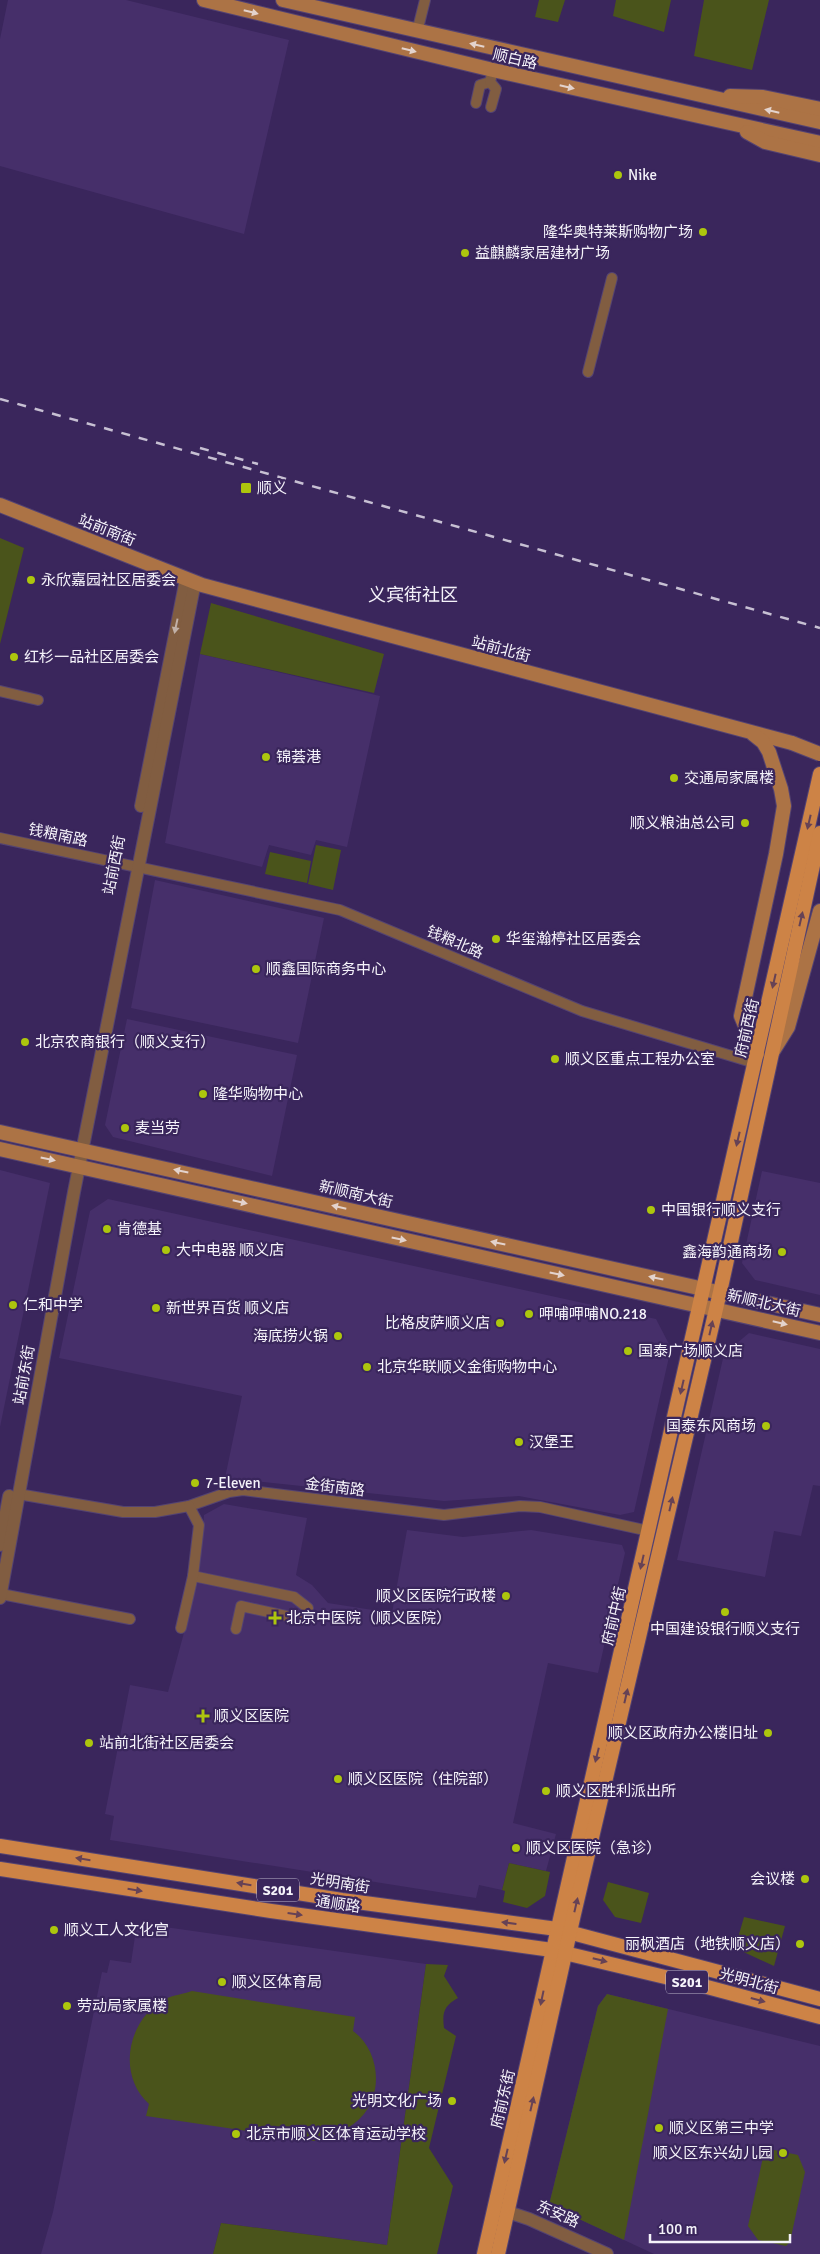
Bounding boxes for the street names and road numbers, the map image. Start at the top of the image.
street label: 顺白路 [491,45,539,73]
street label: 站前南街 [76,510,138,550]
street label: 站前北街 [470,633,532,665]
street label: 钱粮南路 [27,820,89,850]
street label: 站前西街 [99,834,129,896]
street label: 钱粮北路 [424,922,486,962]
street label: 府前西街 [731,997,763,1059]
street label: 新顺南大街 [317,1177,395,1211]
street label: 新顺北大街 [725,1286,803,1320]
street label: 站前东街 [10,1344,38,1406]
street label: 金街南路 [304,1474,366,1500]
street label: 府前中街 [598,1585,630,1647]
street label: 光明南街 [309,1869,371,1897]
road number: S201 [257,1878,299,1902]
street label: 通顺路 [314,1892,362,1916]
street label: 光明北街 [718,1965,780,1997]
road number: S201 [666,1970,708,1994]
street label: 府前东街 [487,2068,519,2130]
street label: 东安路 [534,2197,582,2231]

